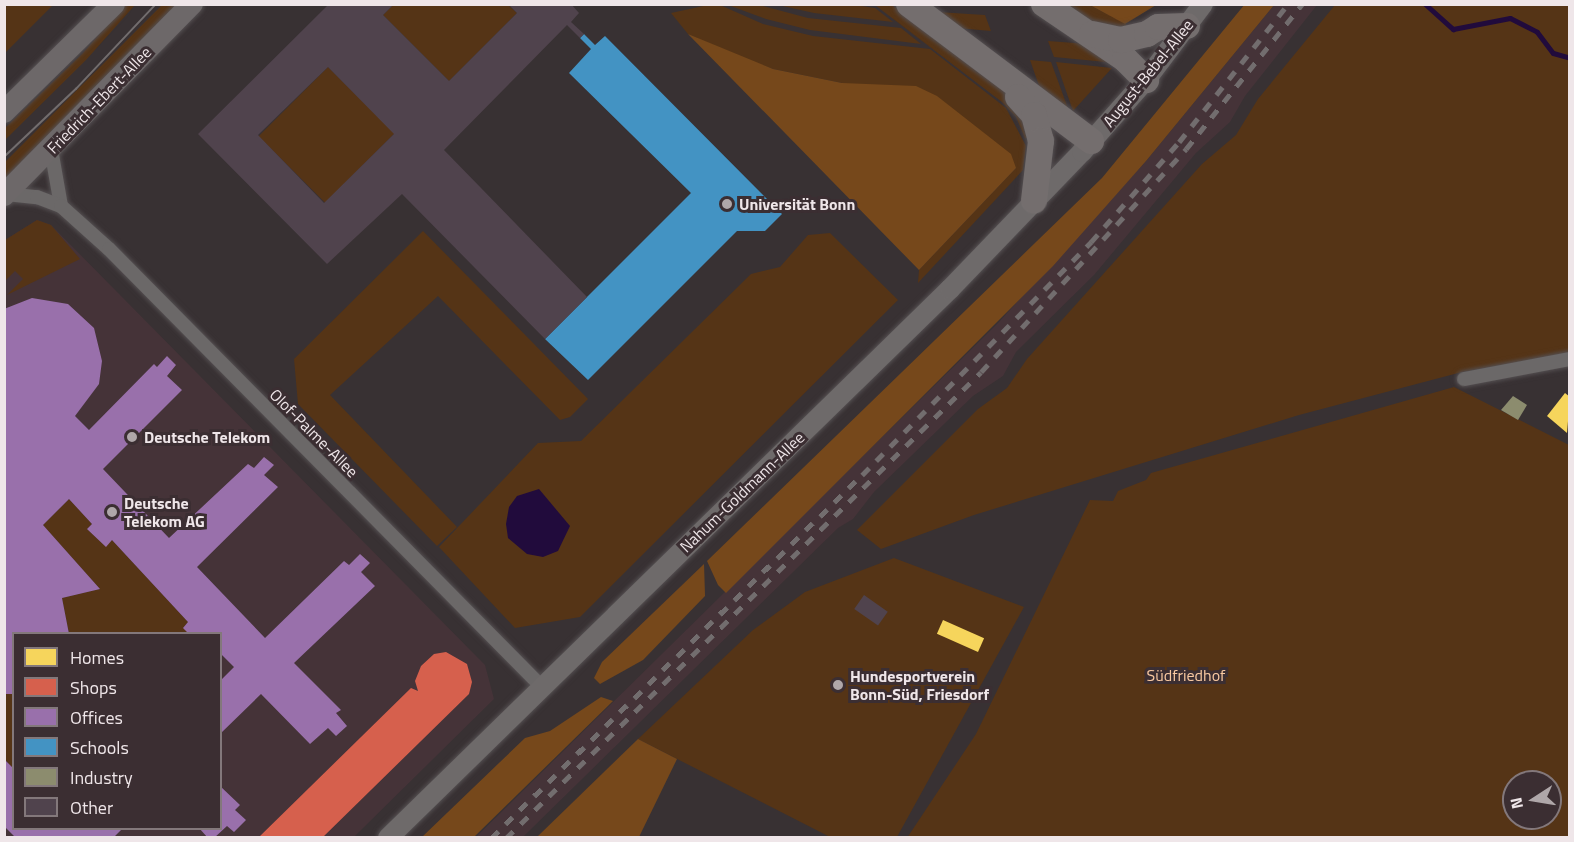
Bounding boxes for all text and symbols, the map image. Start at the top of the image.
street label: August-Bebel-Allee [1099,15,1197,131]
street label: Friedrich-Ebert-Allee [43,42,155,158]
place label: Universität Bonn [739,194,855,214]
marker: Universität Bonn [720,197,734,211]
street label: Olof-Palme-Allee [266,385,362,481]
place label: Deutsche Telekom [144,427,270,447]
street label: Nahum-Goldmann-Allee [676,428,808,556]
marker: Deutsche Telekom [125,430,139,444]
place label: Deutsche Telekom AG [124,493,205,531]
marker: Deutsche Telekom AG [105,505,119,519]
legend [12,632,222,830]
text: Homes [70,644,124,671]
park label: Südfriedhof [1147,665,1225,685]
place label: Hundesportverein Bonn-Süd, Friesdorf [850,666,989,704]
text: Shops [70,674,117,701]
marker: Hundesportverein Bonn-Süd, Friesdorf [831,678,845,692]
text: Offices [70,704,123,731]
text: Schools [70,734,129,761]
text: Industry [70,764,133,791]
north arrow [1502,770,1562,830]
text: Other [70,794,113,821]
text: N [1503,795,1529,811]

